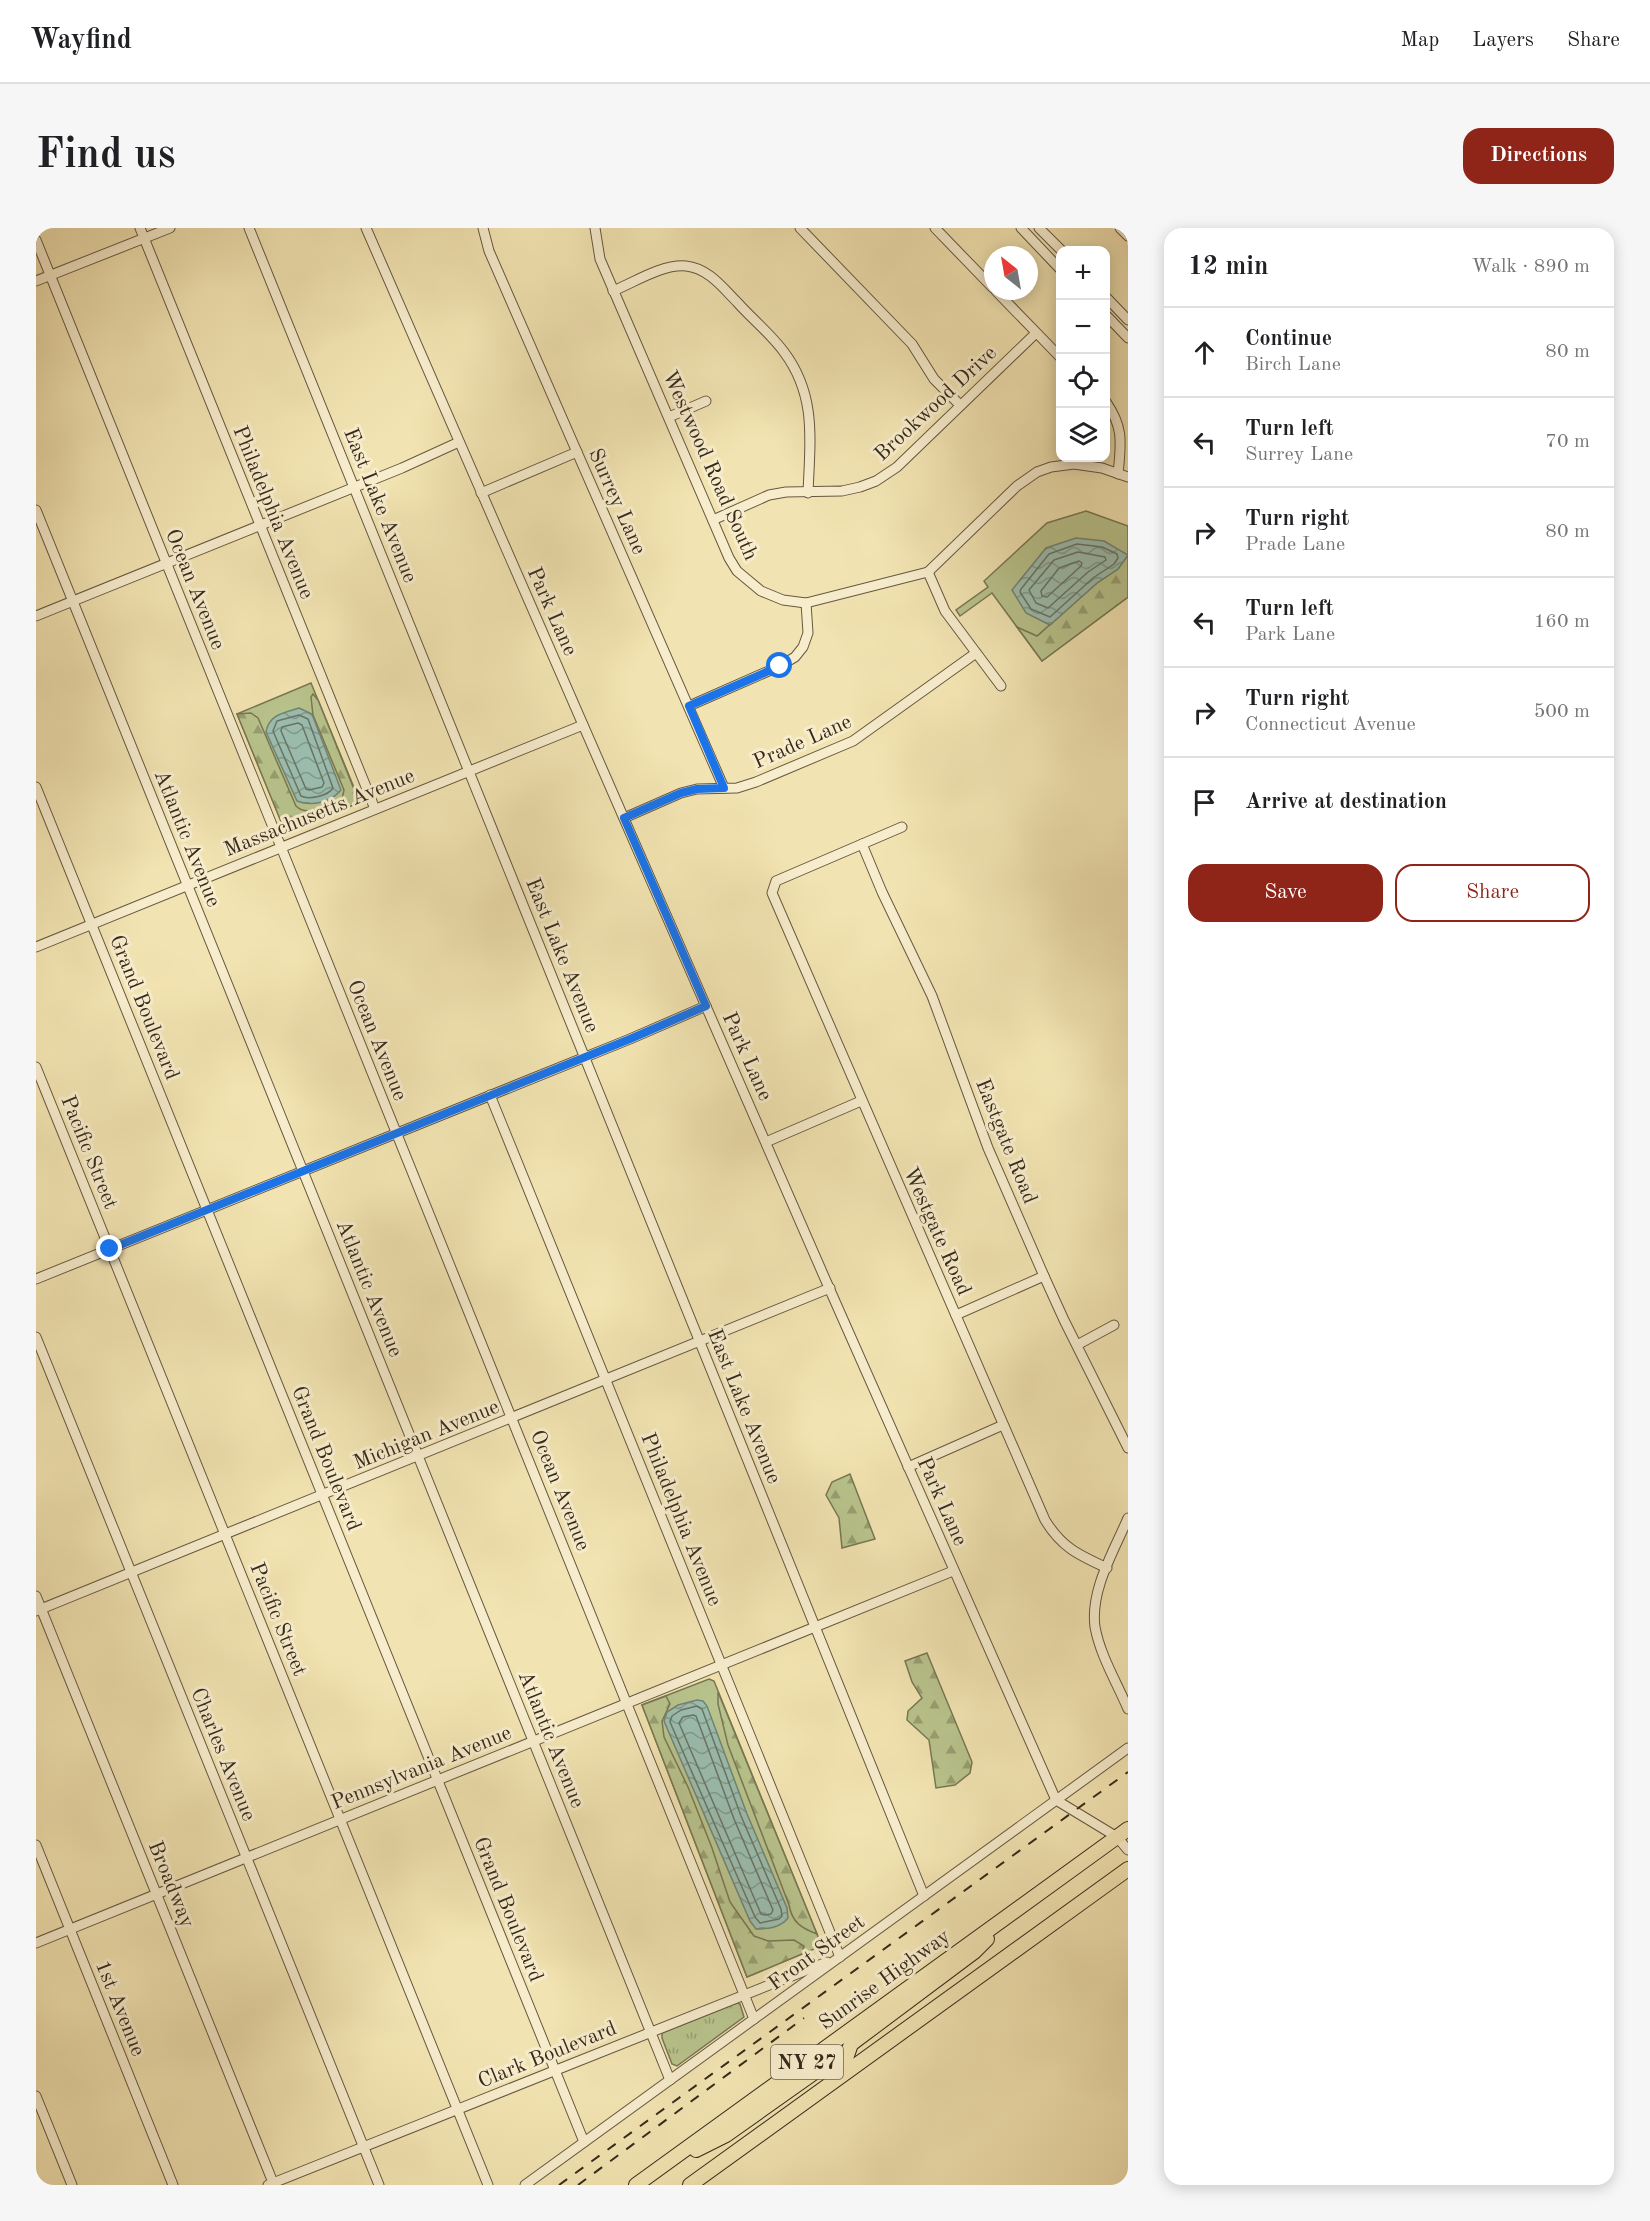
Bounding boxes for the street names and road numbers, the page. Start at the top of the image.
street label: Brookwood Drive [871,342,1001,466]
street label: Westwood Road South [658,367,761,564]
street label: Philadelphia Avenue [228,423,317,602]
street label: East Lake Avenue [339,425,420,586]
street label: Surrey Lane [584,445,649,558]
street label: Ocean Avenue [161,526,228,653]
street label: Park Lane [523,564,580,659]
street label: Prade Lane [750,711,855,773]
street label: Massachusetts Avenue [221,766,418,861]
street label: Atlantic Avenue [150,767,224,910]
street label: East Lake Avenue [521,875,602,1036]
street label: Grand Boulevard [105,932,182,1083]
street label: Ocean Avenue [343,977,410,1104]
street label: Park Lane [718,1009,775,1104]
street label: Eastgate Road [971,1076,1040,1207]
street label: Pacific Street [56,1093,121,1212]
street label: Westgate Road [899,1164,974,1299]
street label: Atlantic Avenue [332,1217,406,1360]
street label: East Lake Avenue [703,1326,784,1487]
street label: Grand Boulevard [287,1383,364,1534]
street label: Michigan Avenue [351,1397,502,1474]
street label: Ocean Avenue [526,1427,593,1554]
street label: Philadelphia Avenue [636,1430,725,1609]
street label: Park Lane [913,1454,970,1549]
street label: Pacific Street [245,1560,310,1679]
street label: Atlantic Avenue [514,1668,588,1811]
street label: Charles Avenue [186,1685,259,1824]
street label: Pennsylvania Avenue [329,1723,515,1814]
street label: Grand Boulevard [469,1834,546,1985]
street label: Broadway [144,1838,198,1931]
street label: Front Street [765,1911,869,1995]
street label: Sunrise Highway [815,1926,954,2035]
street label: 1st Avenue [91,1958,148,2059]
street label: Clark Boulevard [475,2018,620,2093]
road number: NY 27 [771,2045,843,2079]

